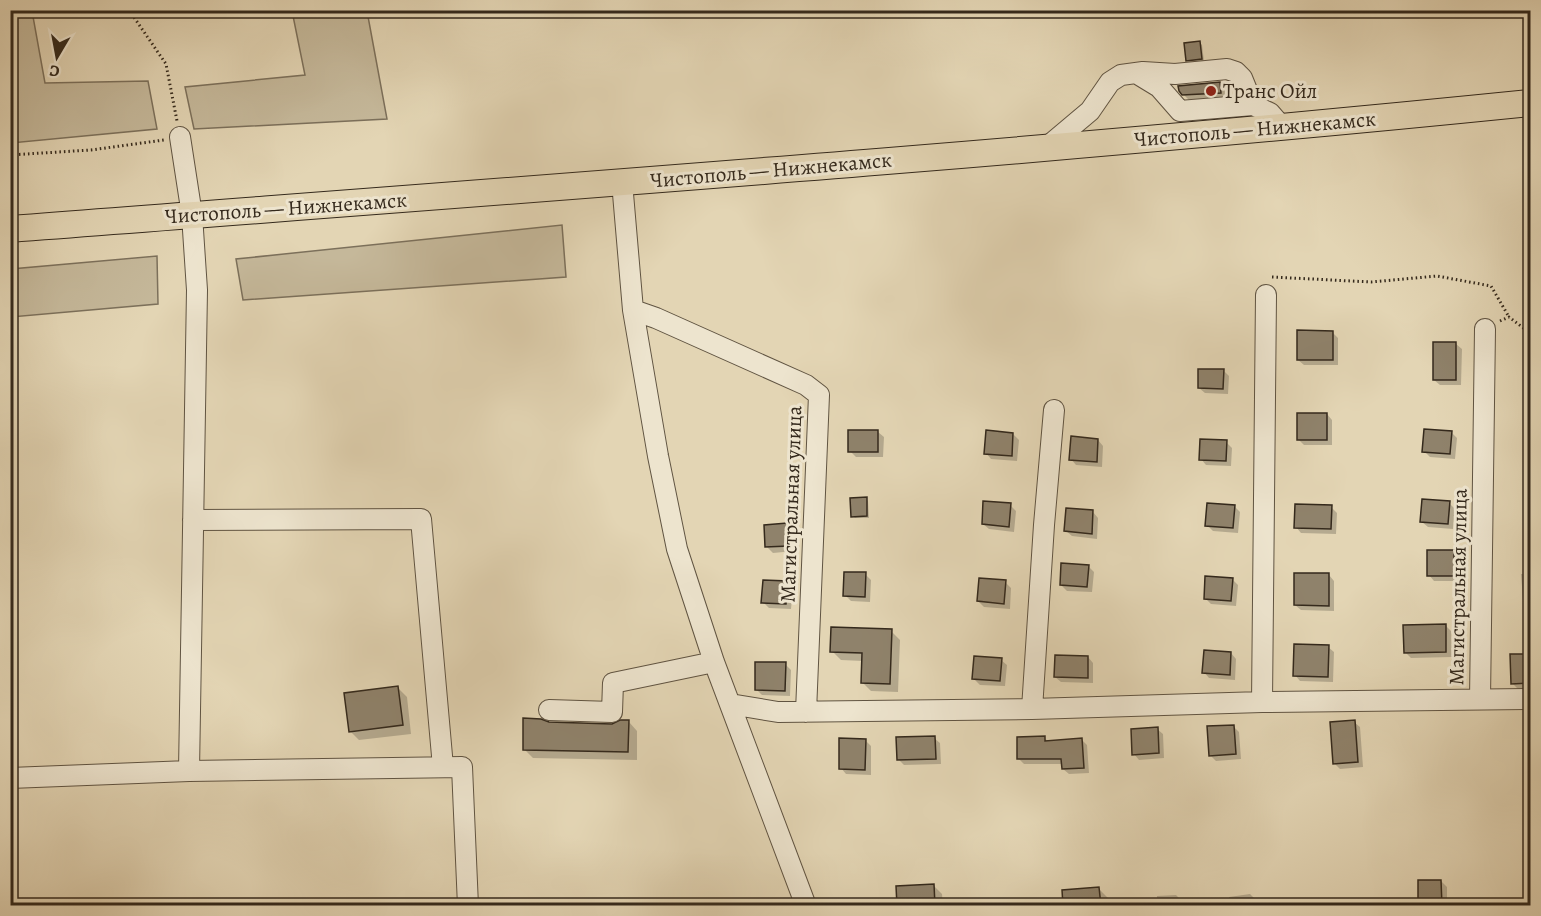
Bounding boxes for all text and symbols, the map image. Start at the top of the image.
north arrow [27,27,87,87]
text: С [48,59,61,82]
place label: Транс Ойл [1223,77,1317,105]
marker: Транс Ойл [1204,84,1218,98]
street label: Чистополь — Нижнекамск [1133,104,1377,154]
street label: Чистополь — Нижнекамск [649,145,893,195]
street label: Чистополь — Нижнекамск [164,186,408,230]
street label: Магистральная улица [774,405,808,603]
street label: Магистральная улица [1442,488,1474,686]

